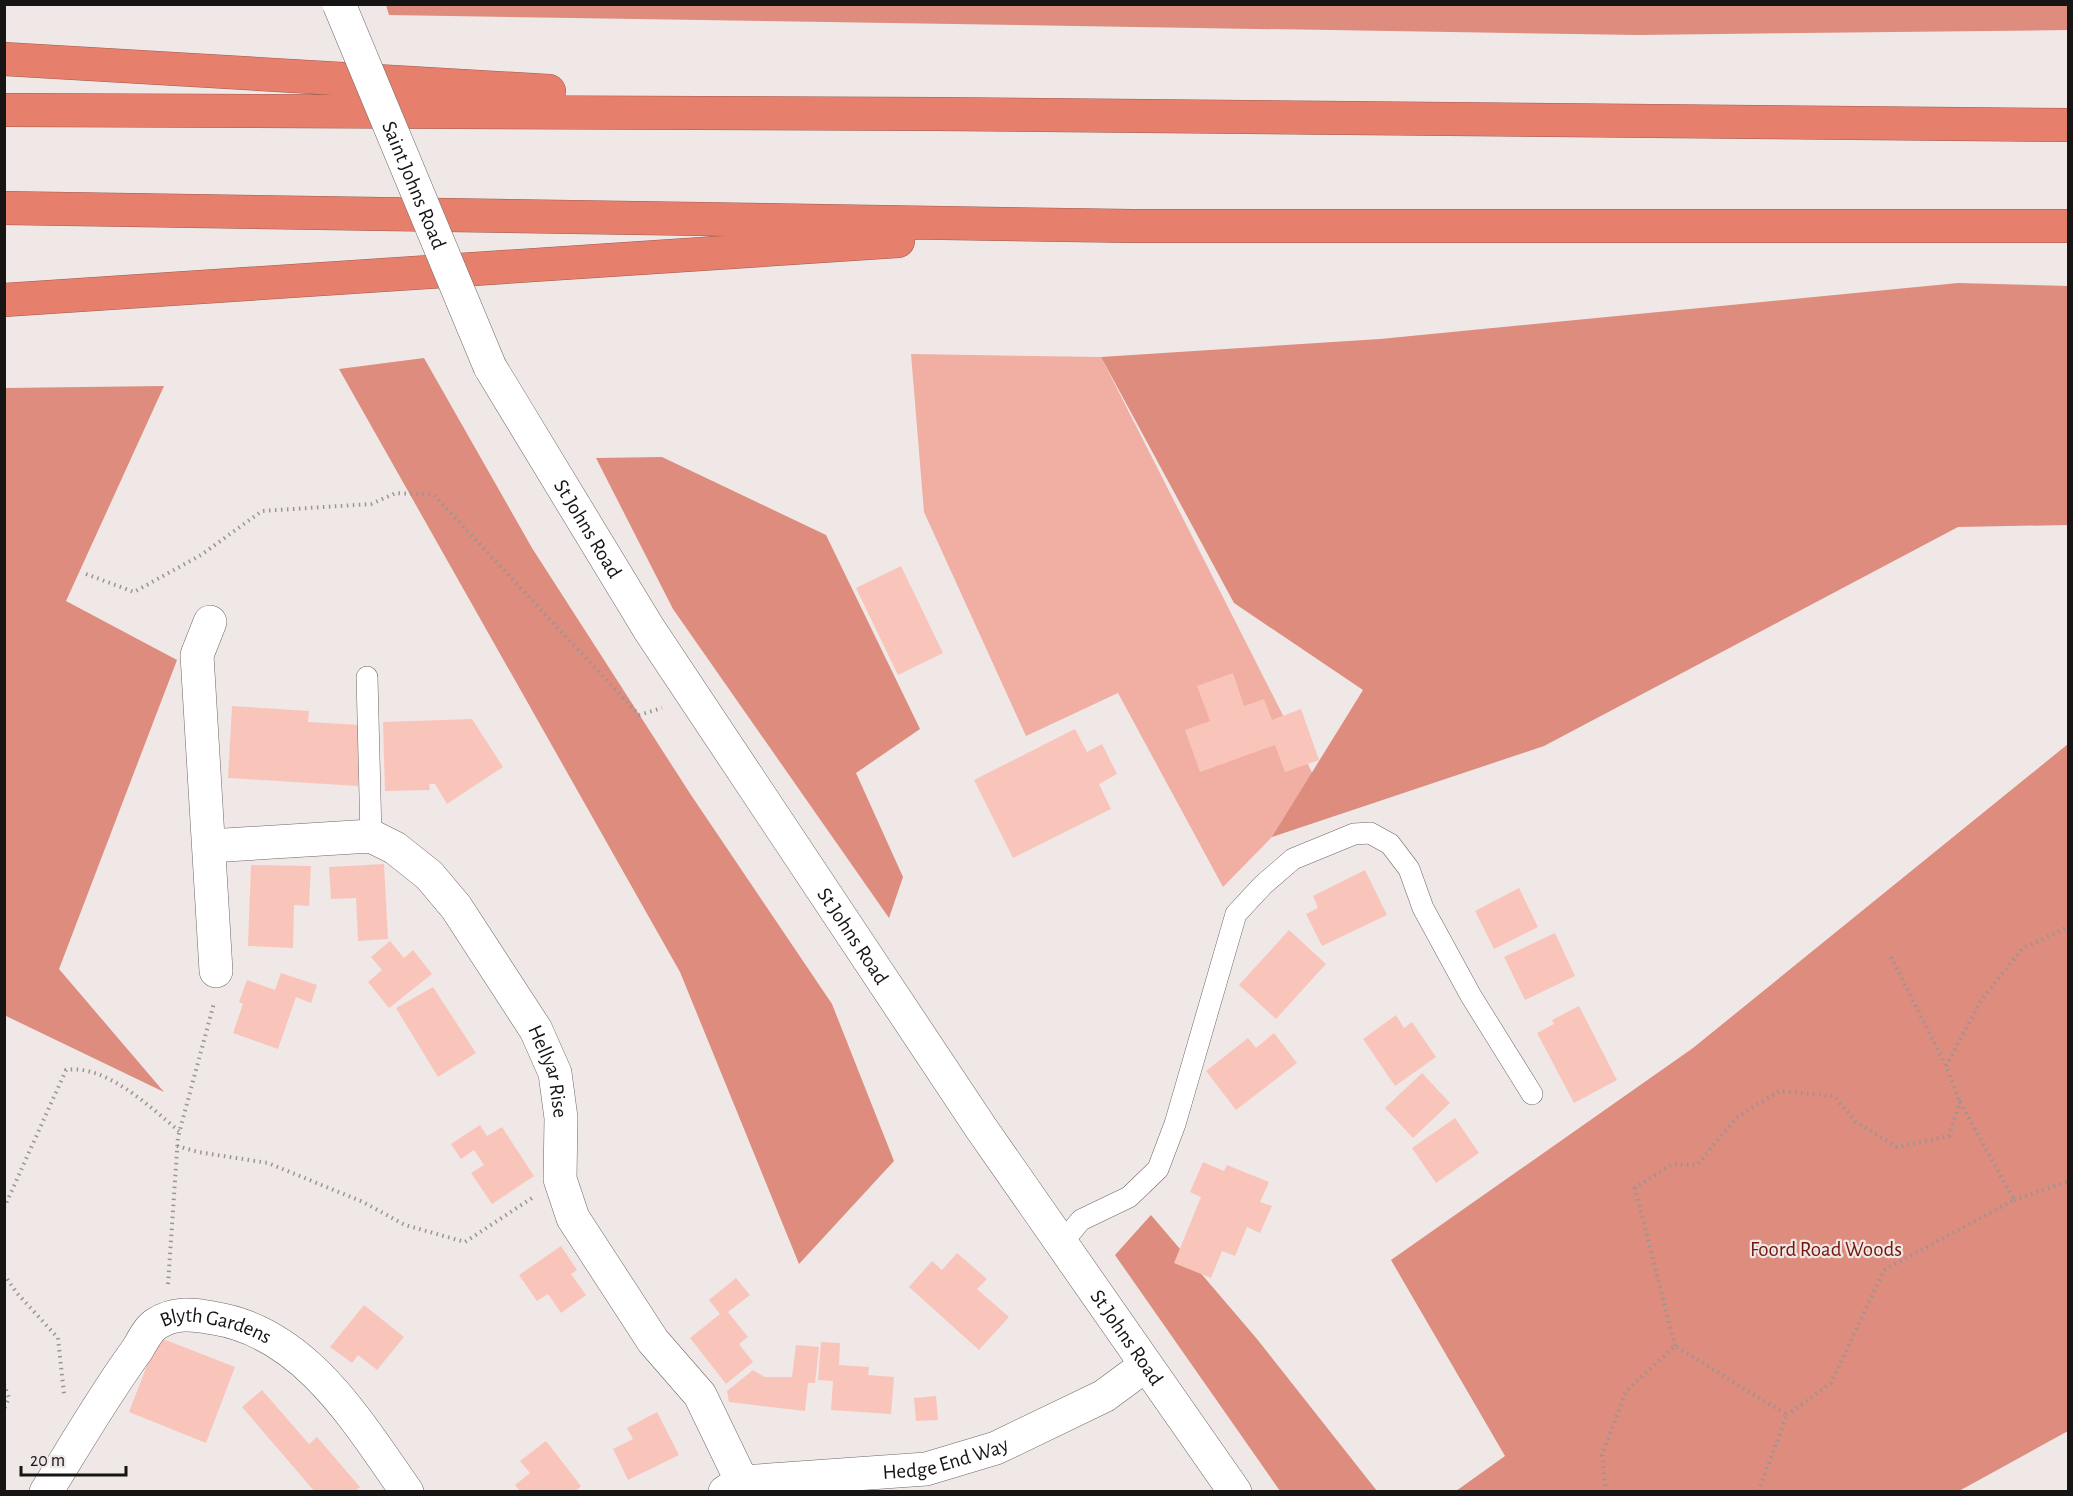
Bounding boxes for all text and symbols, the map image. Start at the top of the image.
street label: Saint Johns Road [378,118,450,252]
street label: St Johns Road [550,476,625,582]
street label: St Johns Road [813,884,892,988]
street label: Hellyar Rise [524,1022,571,1119]
park label: Foord Road Woods [1750,1239,1902,1260]
street label: St Johns Road [1086,1286,1167,1389]
street label: Blyth Gardens [157,1305,275,1348]
street label: Hedge End Way [882,1434,1012,1483]
scale bar [21,1439,126,1477]
text: 20 m [30,1452,65,1470]

